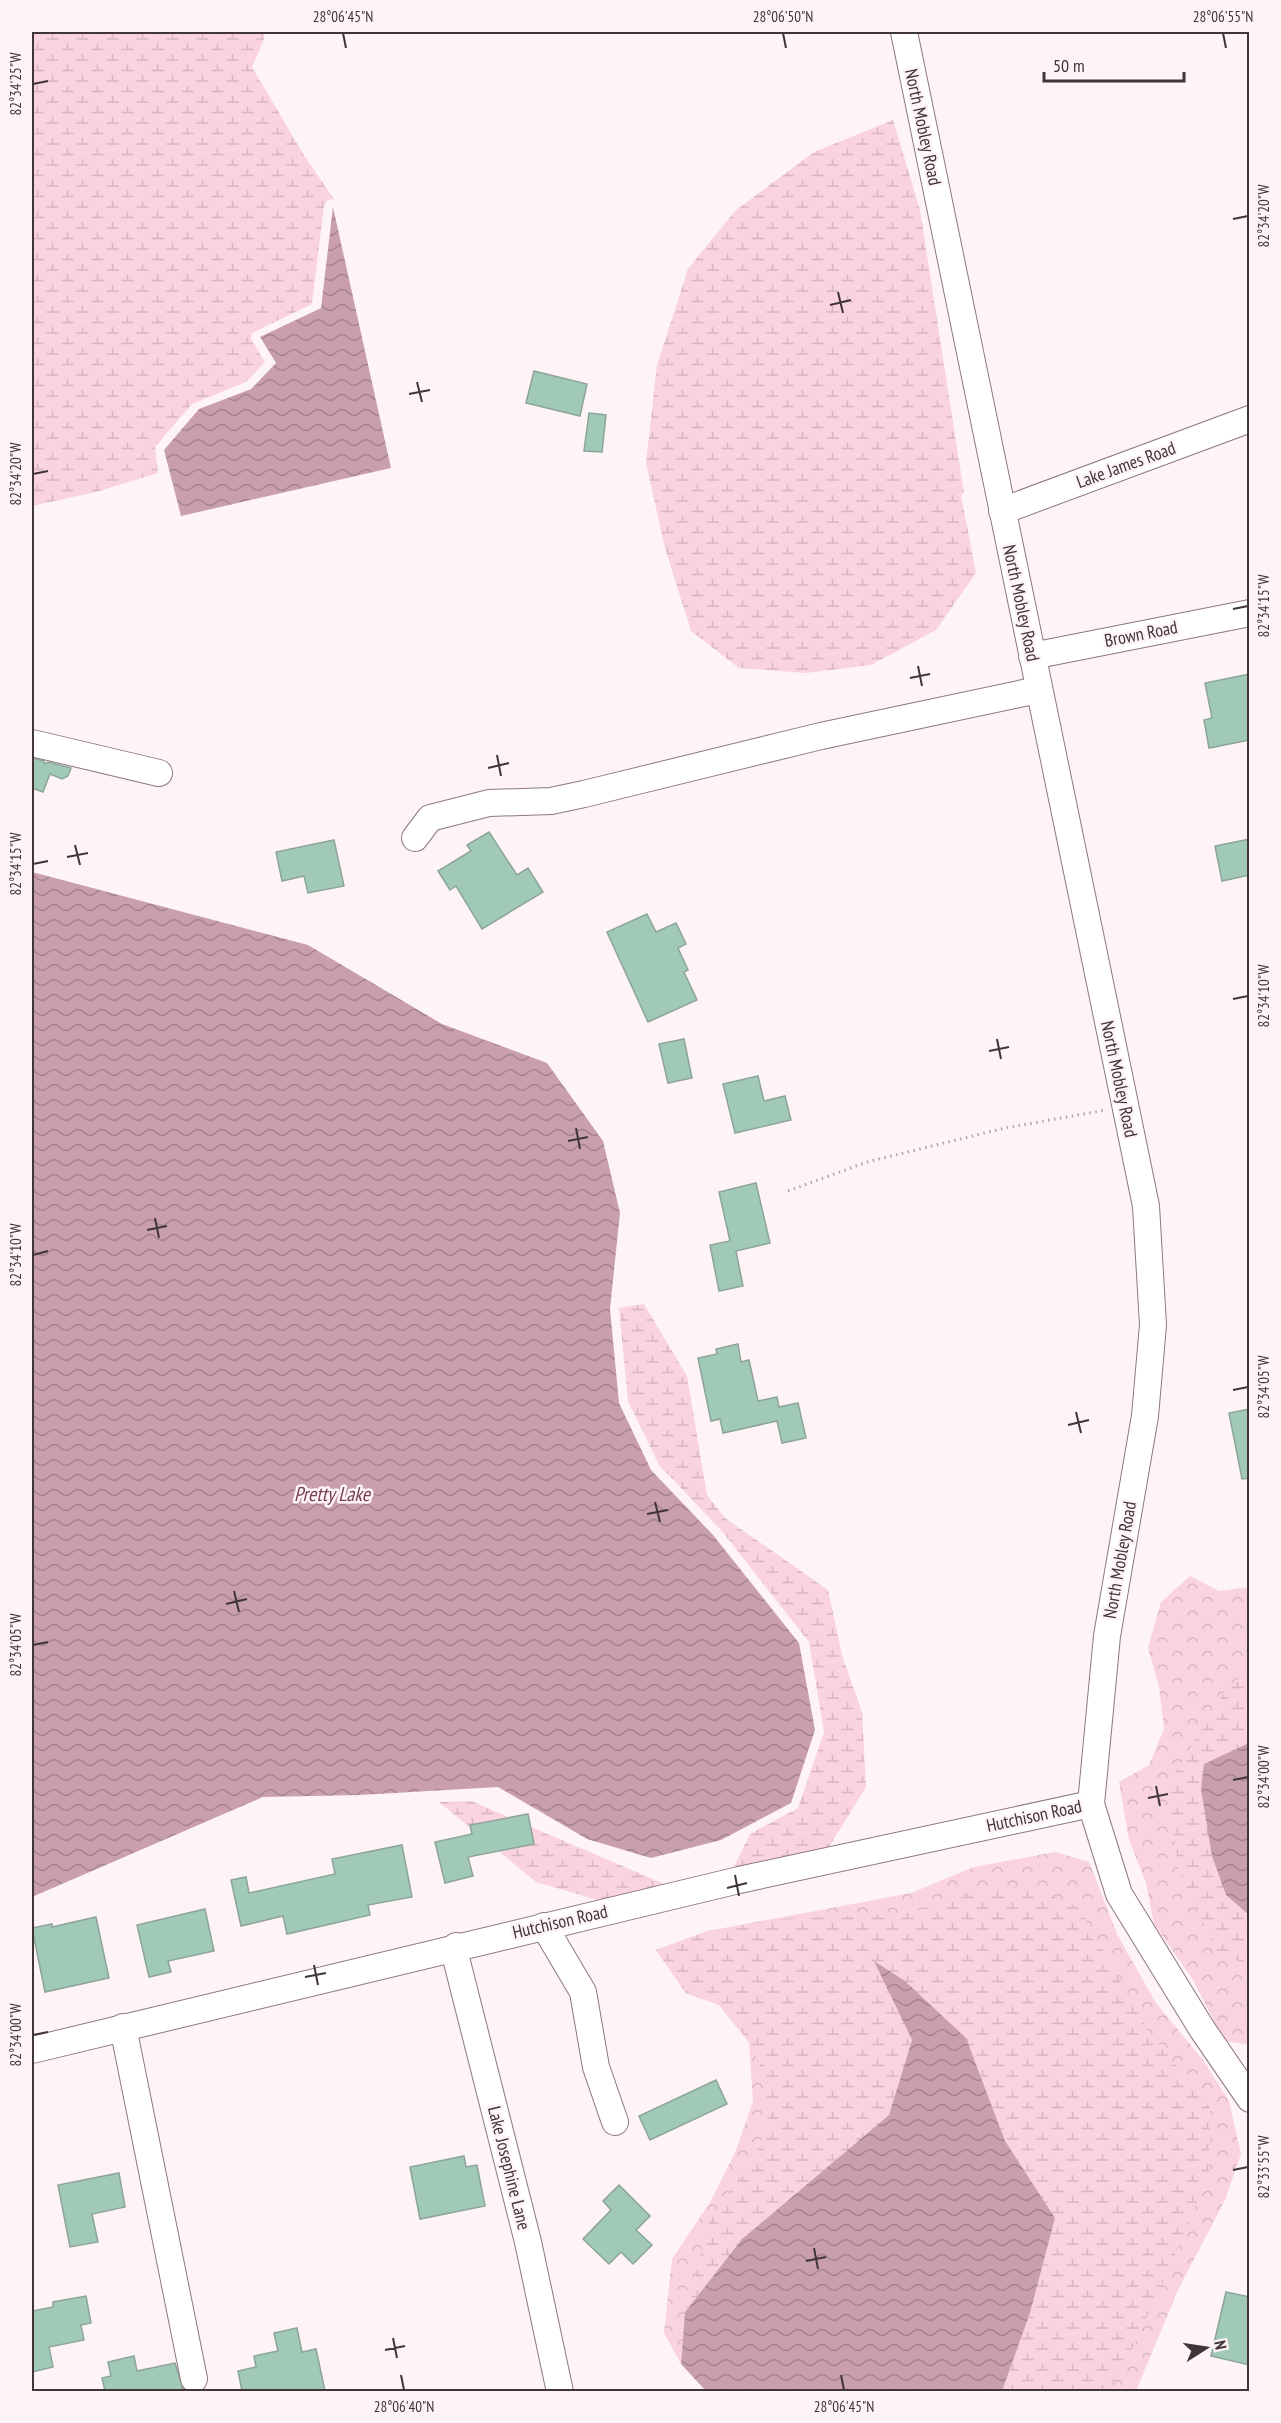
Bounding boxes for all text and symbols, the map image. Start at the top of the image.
text: 28°06'45"N [313,7,373,26]
text: 28°06'50"N [753,7,813,26]
text: 28°06'55"N [1193,7,1253,26]
scale bar [1044,45,1184,83]
text: 82°34'25"W [6,52,25,116]
text: 50 m [1053,54,1085,77]
street label: North Mobley Road [900,66,947,187]
text: 82°34'20"W [1254,184,1273,248]
street label: Lake James Road [1073,436,1179,493]
text: 82°34'20"W [6,442,25,506]
street label: North Mobley Road [998,542,1045,663]
text: 82°34'15"W [1254,574,1273,638]
street label: Brown Road [1102,615,1179,652]
text: 82°34'15"W [6,832,25,896]
text: 82°34'10"W [1254,964,1273,1028]
street label: North Mobley Road [1096,1018,1143,1139]
text: 82°34'10"W [6,1223,25,1287]
text: 82°34'05"W [1254,1355,1273,1419]
water label: Pretty Lake [294,1481,372,1507]
street label: North Mobley Road [1098,1499,1141,1620]
text: 82°34'05"W [6,1613,25,1677]
text: 82°34'00"W [1254,1745,1273,1809]
street label: Hutchison Road [984,1794,1084,1837]
street label: Hutchison Road [510,1899,610,1944]
text: 82°34'00"W [6,2003,25,2067]
street label: Lake Josephine Lane [483,2104,536,2232]
text: 82°33'55"W [1254,2135,1273,2199]
north arrow [1176,2318,1236,2378]
text: N [1210,2339,1231,2351]
text: 28°06'40"N [374,2397,434,2416]
text: 28°06'45"N [814,2397,874,2416]

